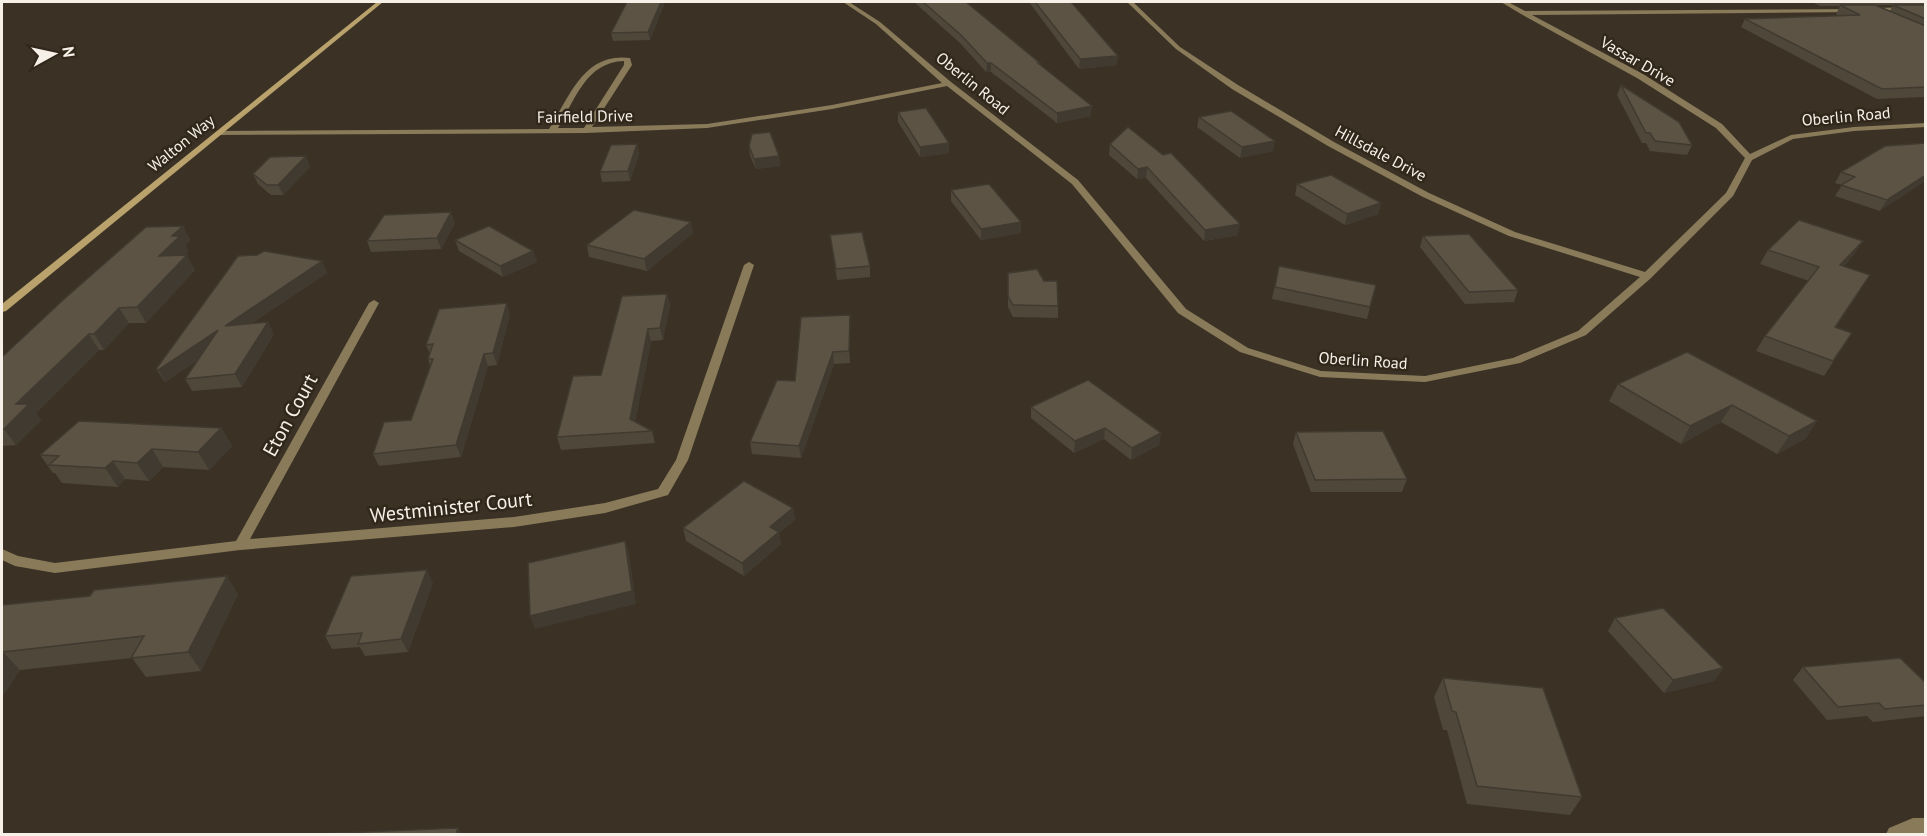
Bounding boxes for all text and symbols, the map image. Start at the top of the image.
north arrow [24,24,84,84]
street label: Vassar Drive [1596,31,1679,90]
text: N [58,45,79,59]
street label: Oberlin Road [932,47,1014,119]
street label: Oberlin Road [1801,102,1891,130]
street label: Fairfield Drive [537,105,633,127]
street label: Walton Way [144,110,219,176]
street label: Hillsdale Drive [1332,121,1430,185]
street label: Oberlin Road [1318,347,1408,373]
street label: Eton Court [257,369,323,461]
street label: Westminister Court [369,486,533,528]

